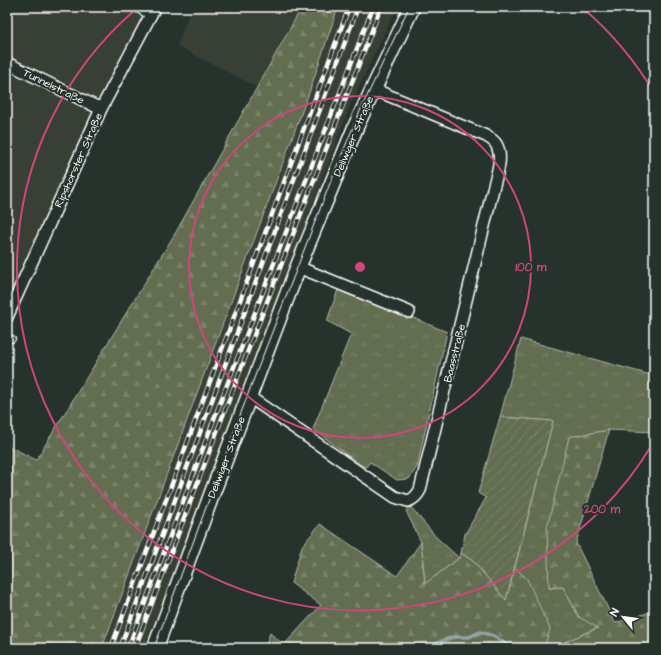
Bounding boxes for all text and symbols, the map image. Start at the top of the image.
street label: Tunnelstraße [21,65,87,108]
street label: Dellwiger Straße [330,94,378,179]
street label: Ripshorster Straße [51,110,106,210]
text: 100 m [516,259,547,276]
centre of rings [353,260,367,274]
street label: Baasstraße [440,322,469,384]
street label: Dellwiger Straße [204,414,250,500]
text: 200 m [583,501,621,518]
north arrow [603,597,643,637]
text: N [606,606,623,619]

